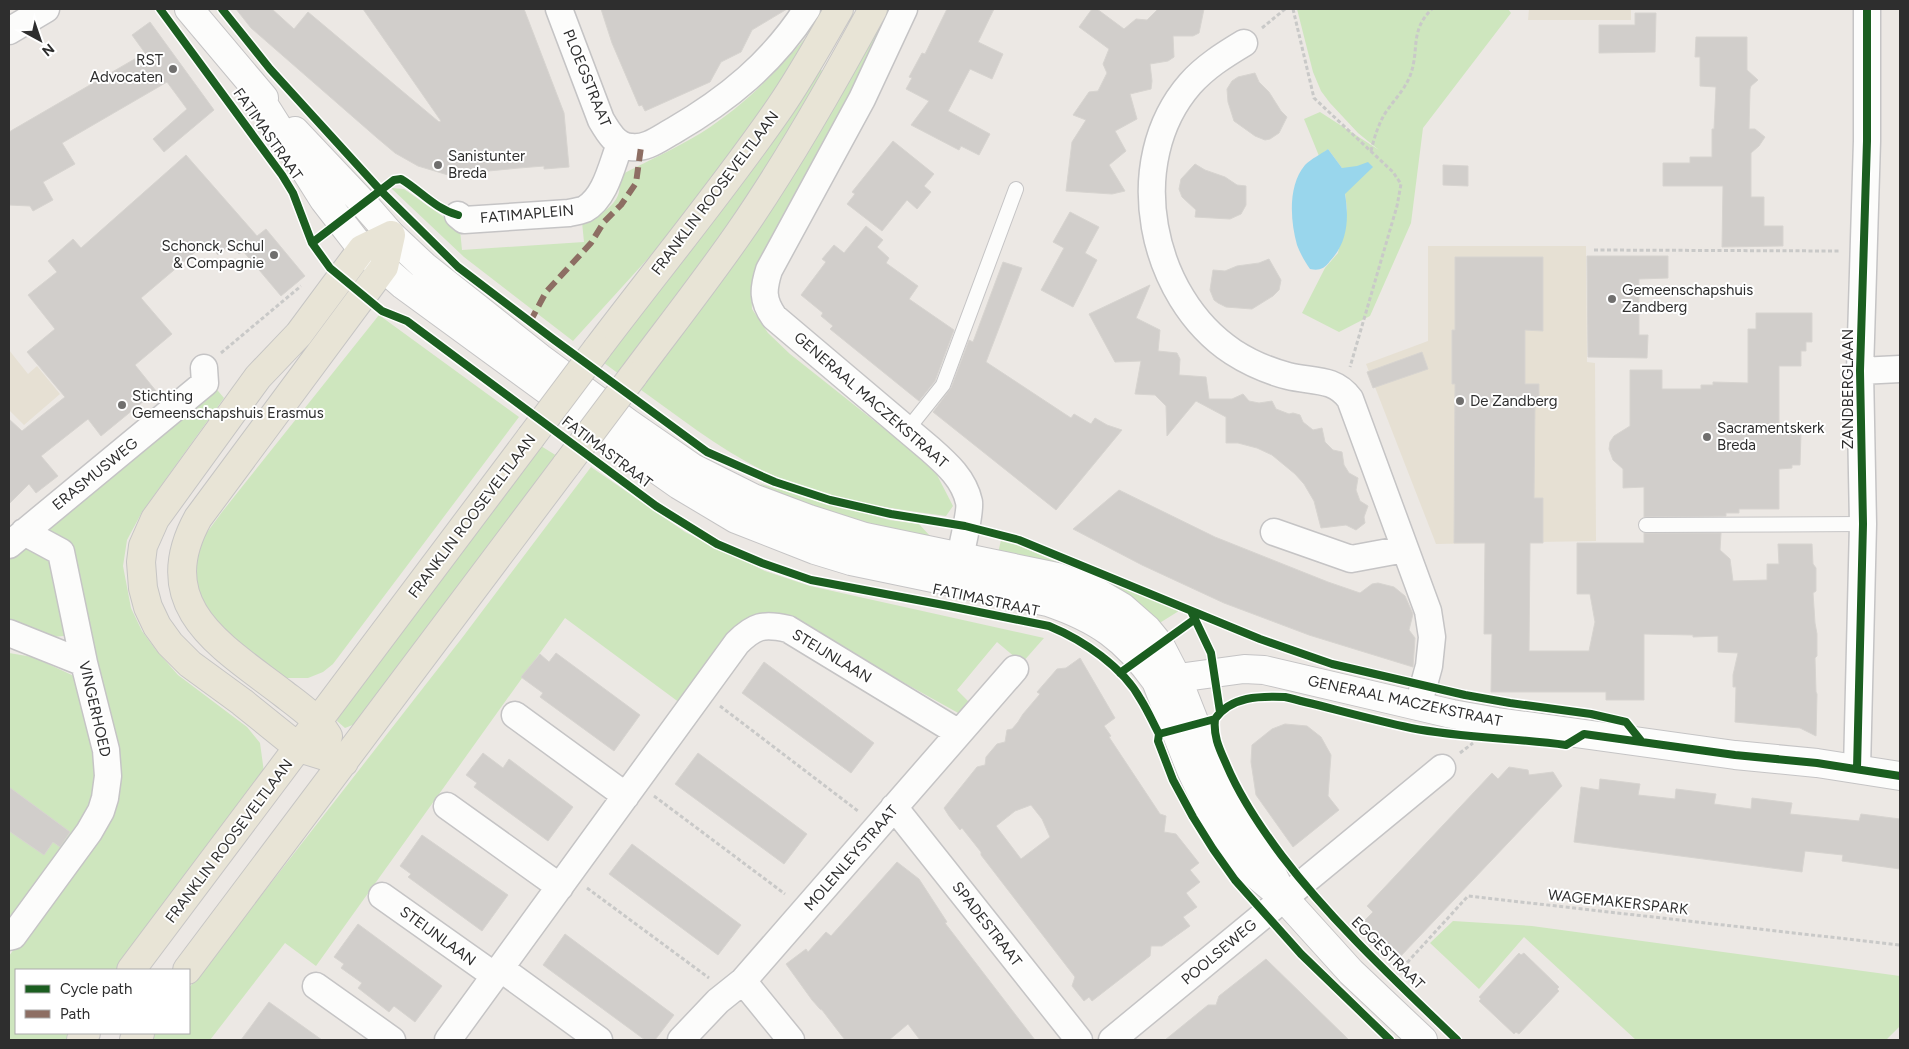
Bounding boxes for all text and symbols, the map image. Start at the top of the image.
north arrow [15,15,65,65]
street label: PLOEGSTRAAT [559,27,615,130]
text: N [38,40,58,60]
place label: RST Advocaten [90,51,164,86]
marker: RST Advocaten [167,63,179,75]
street label: FATIMASTRAAT [229,84,307,184]
street label: FRANKLIN ROOSEVELTLAAN [648,108,782,278]
place label: Sanistunter Breda [448,147,525,182]
marker: Sanistunter Breda [432,159,444,171]
street label: FATIMAPLEIN [479,201,575,227]
place label: Schonck, Schul & Compagnie [161,237,264,272]
marker: Schonck, Schul & Compagnie [268,249,280,261]
place label: Gemeenschapshuis Zandberg [1622,281,1753,316]
marker: Gemeenschapshuis Zandberg [1606,293,1618,305]
street label: GENERAAL MACZEKSTRAAT [790,328,952,472]
street label: ZANDBERGLAAN [1839,329,1857,449]
place label: Stichting Gemeenschapshuis Erasmus [132,387,324,422]
place label: De Zandberg [1470,392,1558,410]
marker: De Zandberg [1454,395,1466,407]
marker: Stichting Gemeenschapshuis Erasmus [116,399,128,411]
street label: FATIMASTRAAT [558,412,656,492]
place label: Sacramentskerk Breda [1717,419,1825,454]
street label: FRANKLIN ROOSEVELTLAAN [405,431,539,601]
marker: Sacramentskerk Breda [1701,431,1713,443]
street label: ERASMUSWEG [49,434,141,514]
street label: FATIMASTRAAT [931,580,1042,620]
street label: STEIJNLAAN [789,625,875,687]
street label: VINGERHOED [75,659,115,759]
street label: GENERAAL MACZEKSTRAAT [1306,672,1505,731]
street label: FRANKLIN ROOSEVELTLAAN [162,756,296,926]
street label: MOLENLEYSTRAAT [800,801,902,914]
street label: SPADESTRAAT [948,878,1026,971]
street label: WAGEMAKERSPARK [1547,886,1690,918]
street label: STEIJNLAAN [397,902,479,970]
street label: EGGESTRAAT [1348,913,1429,994]
street label: POOLSEWEG [1178,915,1260,989]
legend [15,969,190,1034]
text: Cycle path [60,980,132,998]
text: Path [60,1005,90,1023]

